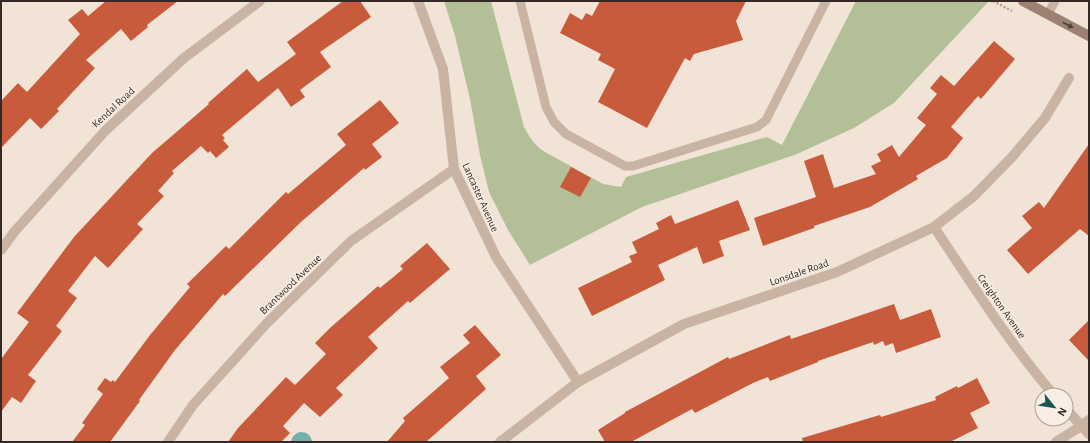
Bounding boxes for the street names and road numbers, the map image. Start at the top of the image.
street label: Kendal Road [90,85,137,130]
street label: Lancaster Avenue [460,161,501,233]
street label: Brantwood Avenue [257,252,323,316]
street label: Lonsdale Road [768,257,830,288]
street label: Creighton Avenue [975,272,1028,341]

